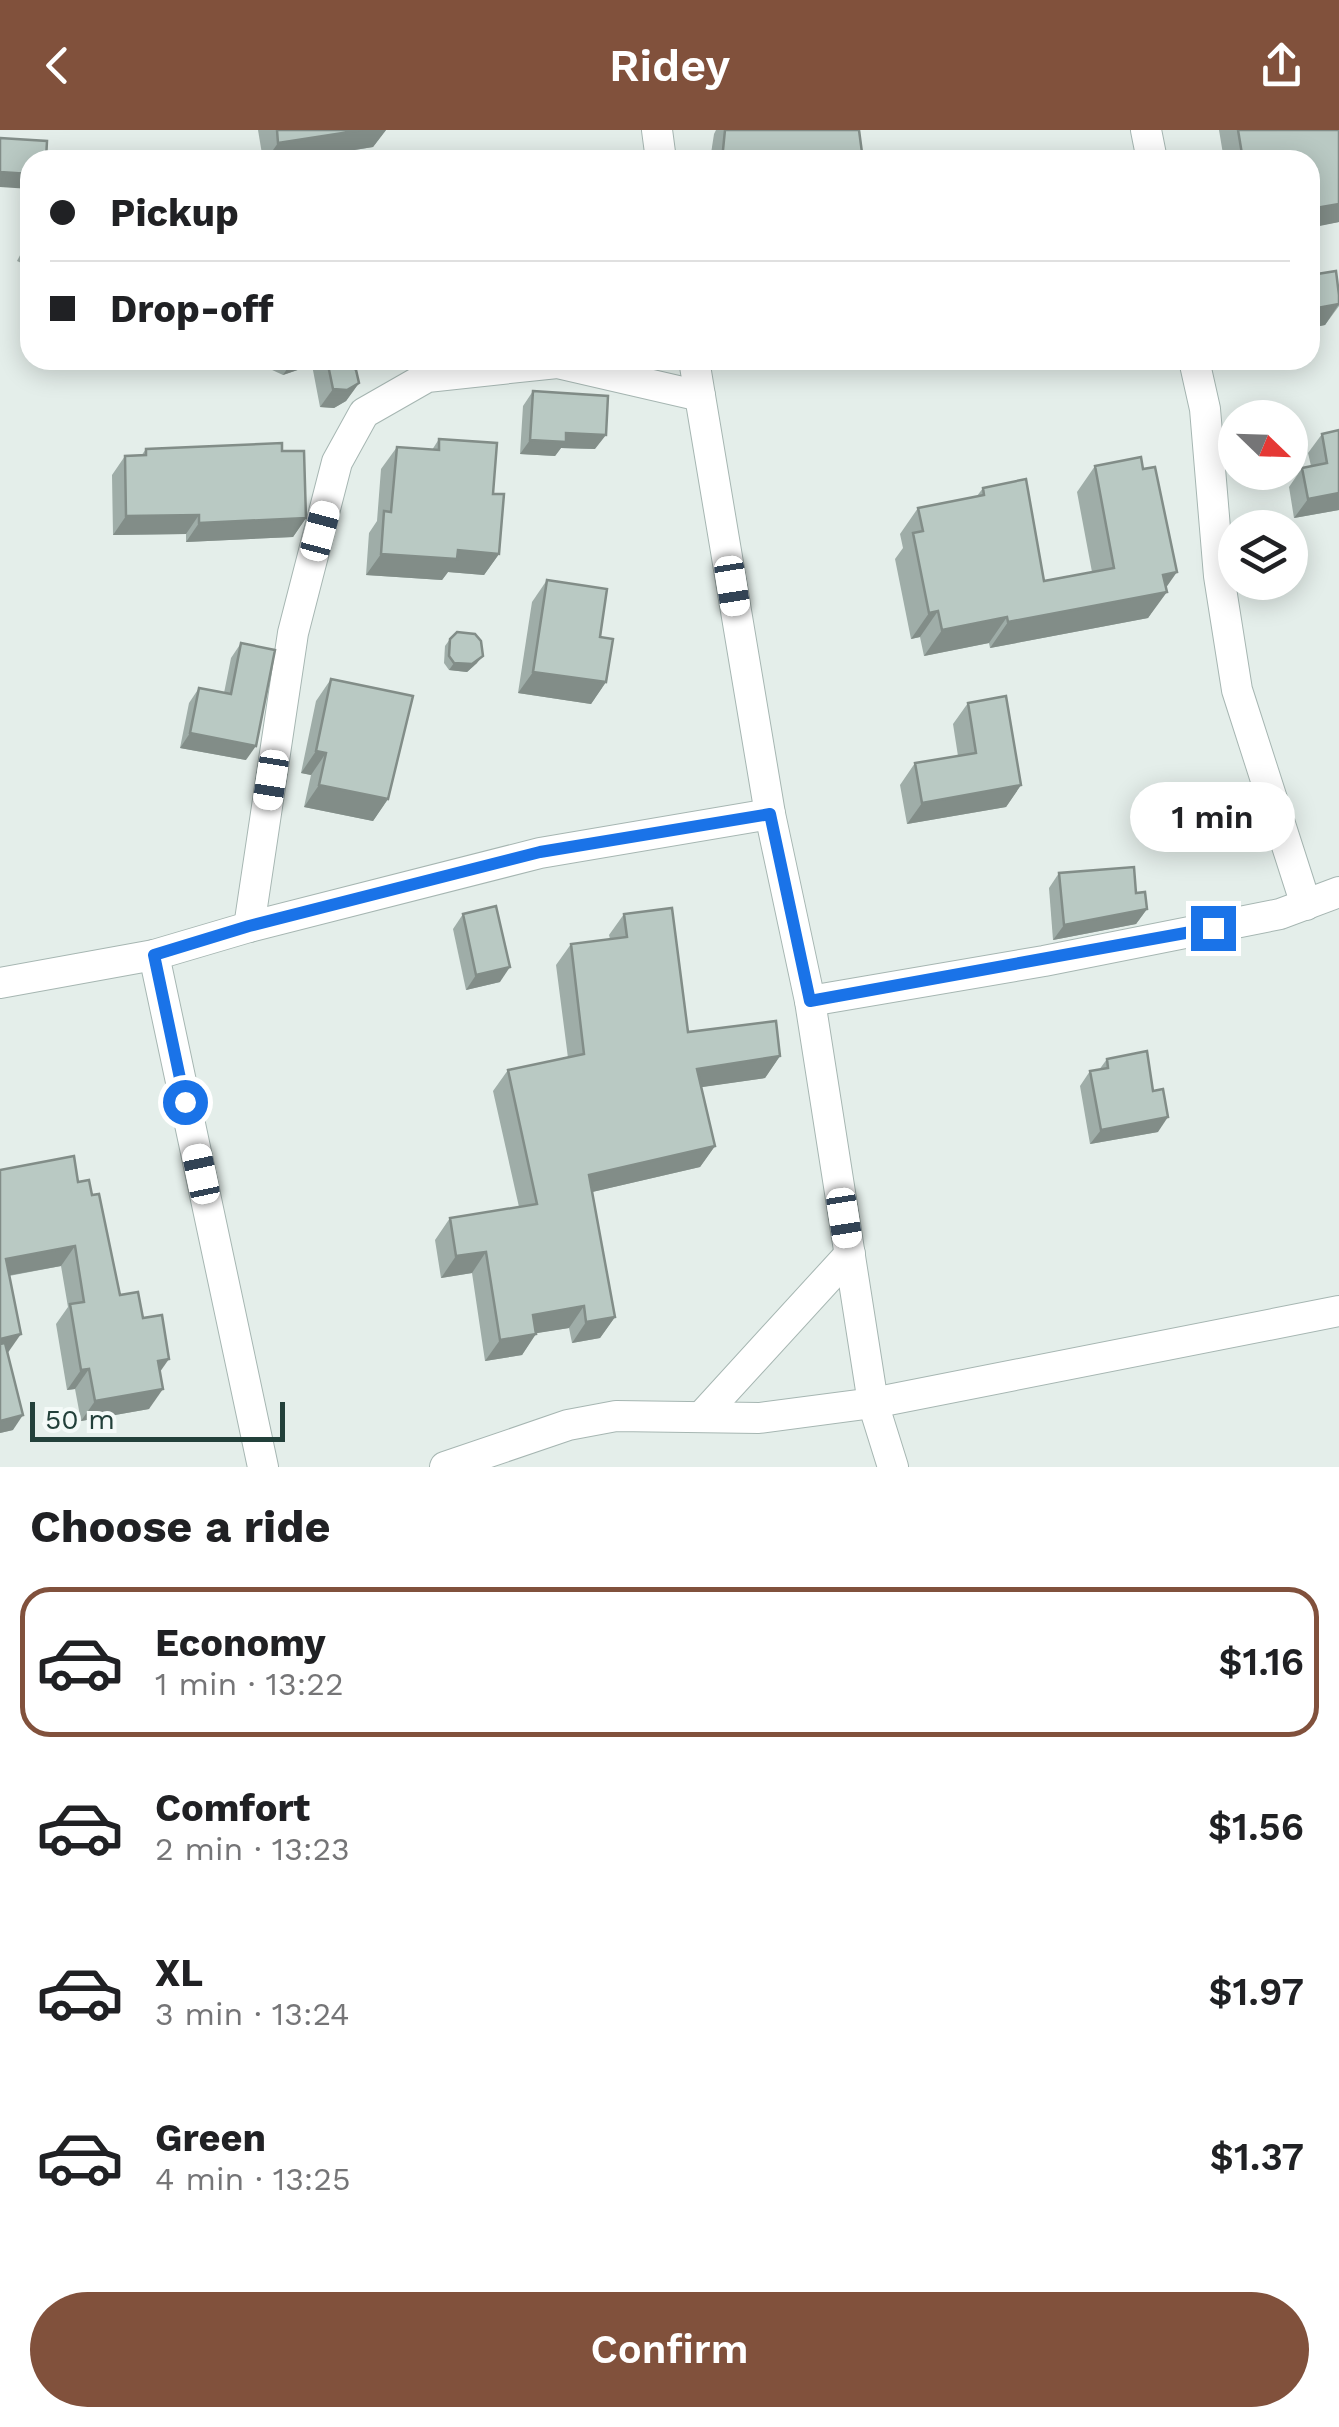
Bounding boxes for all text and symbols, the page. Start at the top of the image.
icon: back [30,38,85,93]
icon: share [1254,38,1309,93]
text: Ridey [609,39,730,92]
text: Pickup [110,191,239,235]
text: Drop-off [110,287,274,331]
north arrow [1218,400,1308,490]
map controls [1218,400,1308,600]
car [298,498,342,564]
button: layers [1218,510,1308,600]
car [712,554,752,618]
car [251,748,291,812]
callout: 1 min [1130,783,1296,853]
text: 1 min [1171,798,1254,836]
route end [1191,906,1236,951]
route start [163,1080,208,1125]
car [180,1142,222,1206]
car [824,1186,864,1250]
scale bar [30,1397,285,1442]
text: 50 m [45,1403,115,1436]
text: Choose a ride [30,1500,330,1553]
icon: car [35,1617,125,1707]
text: Economy [155,1621,326,1665]
text: $1.16 [1218,1640,1304,1684]
text: 1 min · 13:22 [155,1665,344,1703]
icon: car [35,1782,125,1872]
text: Comfort [155,1786,310,1830]
text: $1.56 [1208,1805,1304,1849]
text: 2 min · 13:23 [155,1830,350,1868]
icon: car [35,1947,125,2037]
text: XL [155,1951,203,1995]
text: $1.97 [1208,1970,1304,2014]
text: 3 min · 13:24 [155,1995,350,2033]
icon: car [35,2112,125,2202]
text: Green [155,2116,266,2160]
text: $1.37 [1210,2135,1304,2179]
text: 4 min · 13:25 [155,2160,351,2198]
button: Confirm [30,2292,1309,2407]

